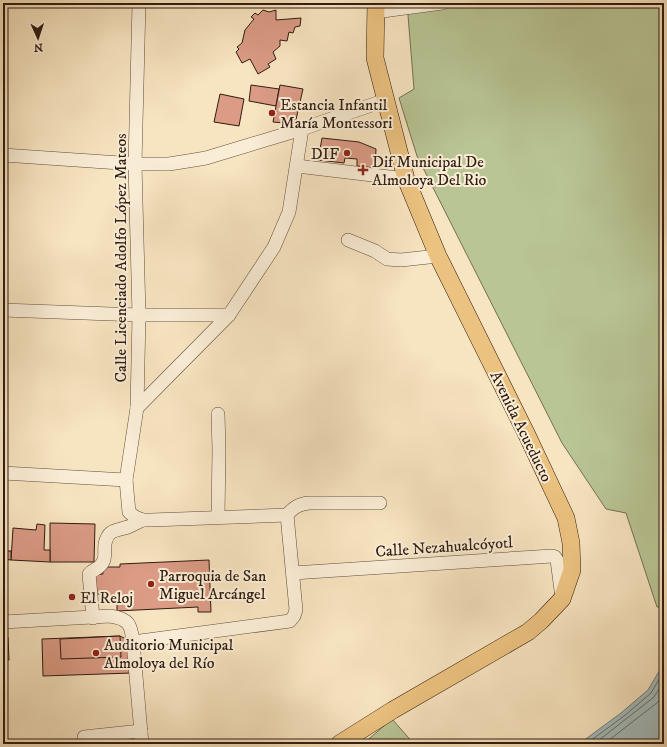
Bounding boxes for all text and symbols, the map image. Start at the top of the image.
north arrow [18,18,58,58]
text: N [34,40,43,54]
place label: Estancia Infantil María Montessori [280,95,392,133]
marker: Estancia Infantil María Montessori [267,108,277,118]
street label: Calle Licenciado Adolfo López Mateos [111,133,131,383]
place label: DIF [311,144,339,164]
marker: DIF [342,148,352,158]
place label: Dif Municipal De Almoloya Del Rio [372,152,487,190]
marker: Dif Municipal De Almoloya Del Rio [357,164,369,176]
street label: Avenida Acueducto [486,368,557,485]
street label: Calle Nezahualcóyotl [375,532,514,562]
place label: Parroquia de San Miguel Arcángel [159,566,267,604]
marker: Parroquia de San Miguel Arcángel [146,579,156,589]
place label: El Reloj [80,588,133,608]
marker: El Reloj [67,592,77,602]
place label: Auditorio Municipal Almoloya del Río [104,635,234,673]
marker: Auditorio Municipal Almoloya del Río [91,648,101,658]

